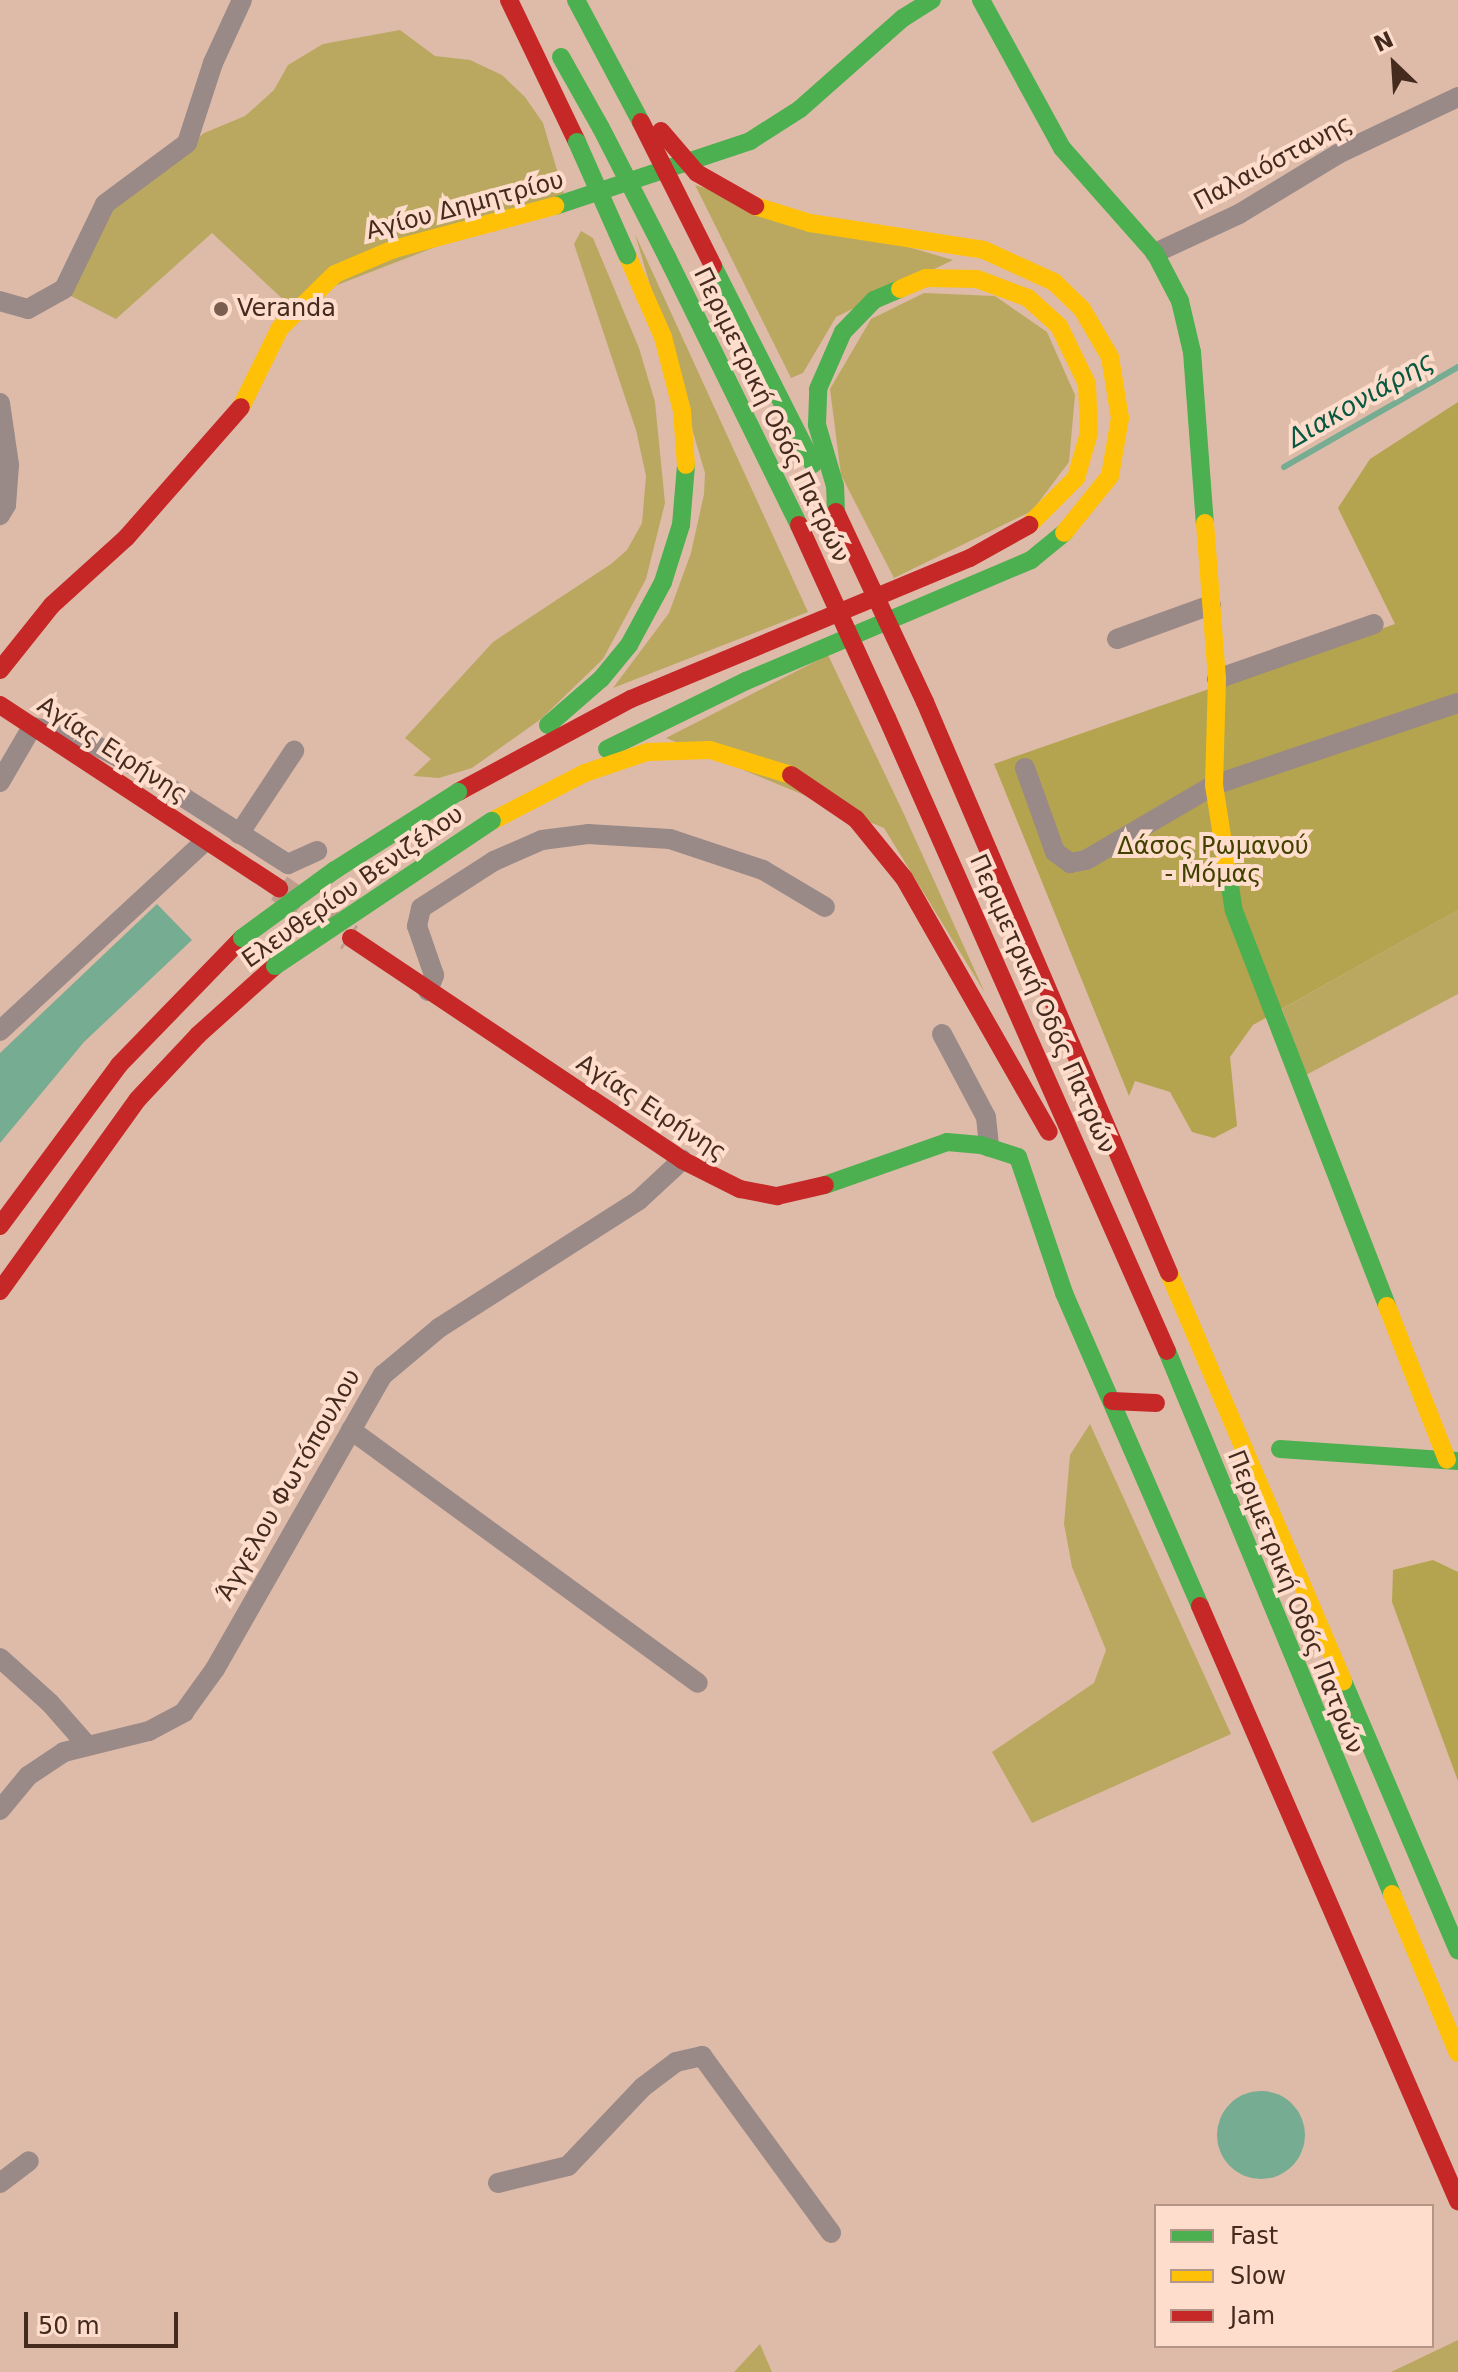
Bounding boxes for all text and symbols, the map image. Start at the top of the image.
north arrow [1354,24,1434,104]
text: N [1370,27,1397,57]
street label: Παλαιόστανης [1189,109,1357,217]
street label: Αγίου Δημητρίου [363,166,567,246]
street label: Περιμετρική Οδός Πατρών [687,263,855,567]
place label: Veranda [237,295,336,323]
marker: Veranda [212,300,230,318]
water label: Διακονιάρης [1282,346,1440,454]
street label: Αγίας Ειρήνης [32,691,192,809]
street label: Ελευθερίου Βενιζέλου [237,800,469,974]
park label: Δάσος Ρωμανού - Μόμας [1117,833,1309,889]
street label: Περιμετρική Οδός Πατρών [963,850,1121,1158]
street label: Αγίας Ειρήνης [571,1049,731,1167]
street label: Άγγελου Φωτόπουλου [211,1364,367,1606]
street label: Περιμετρική Οδός Πατρών [1221,1446,1369,1758]
legend [1154,2204,1434,2348]
text: Fast [1230,2222,1278,2250]
text: Slow [1230,2262,1286,2290]
scale bar [28,2296,182,2346]
text: Jam [1230,2302,1275,2330]
text: 50 m [38,2312,100,2340]

